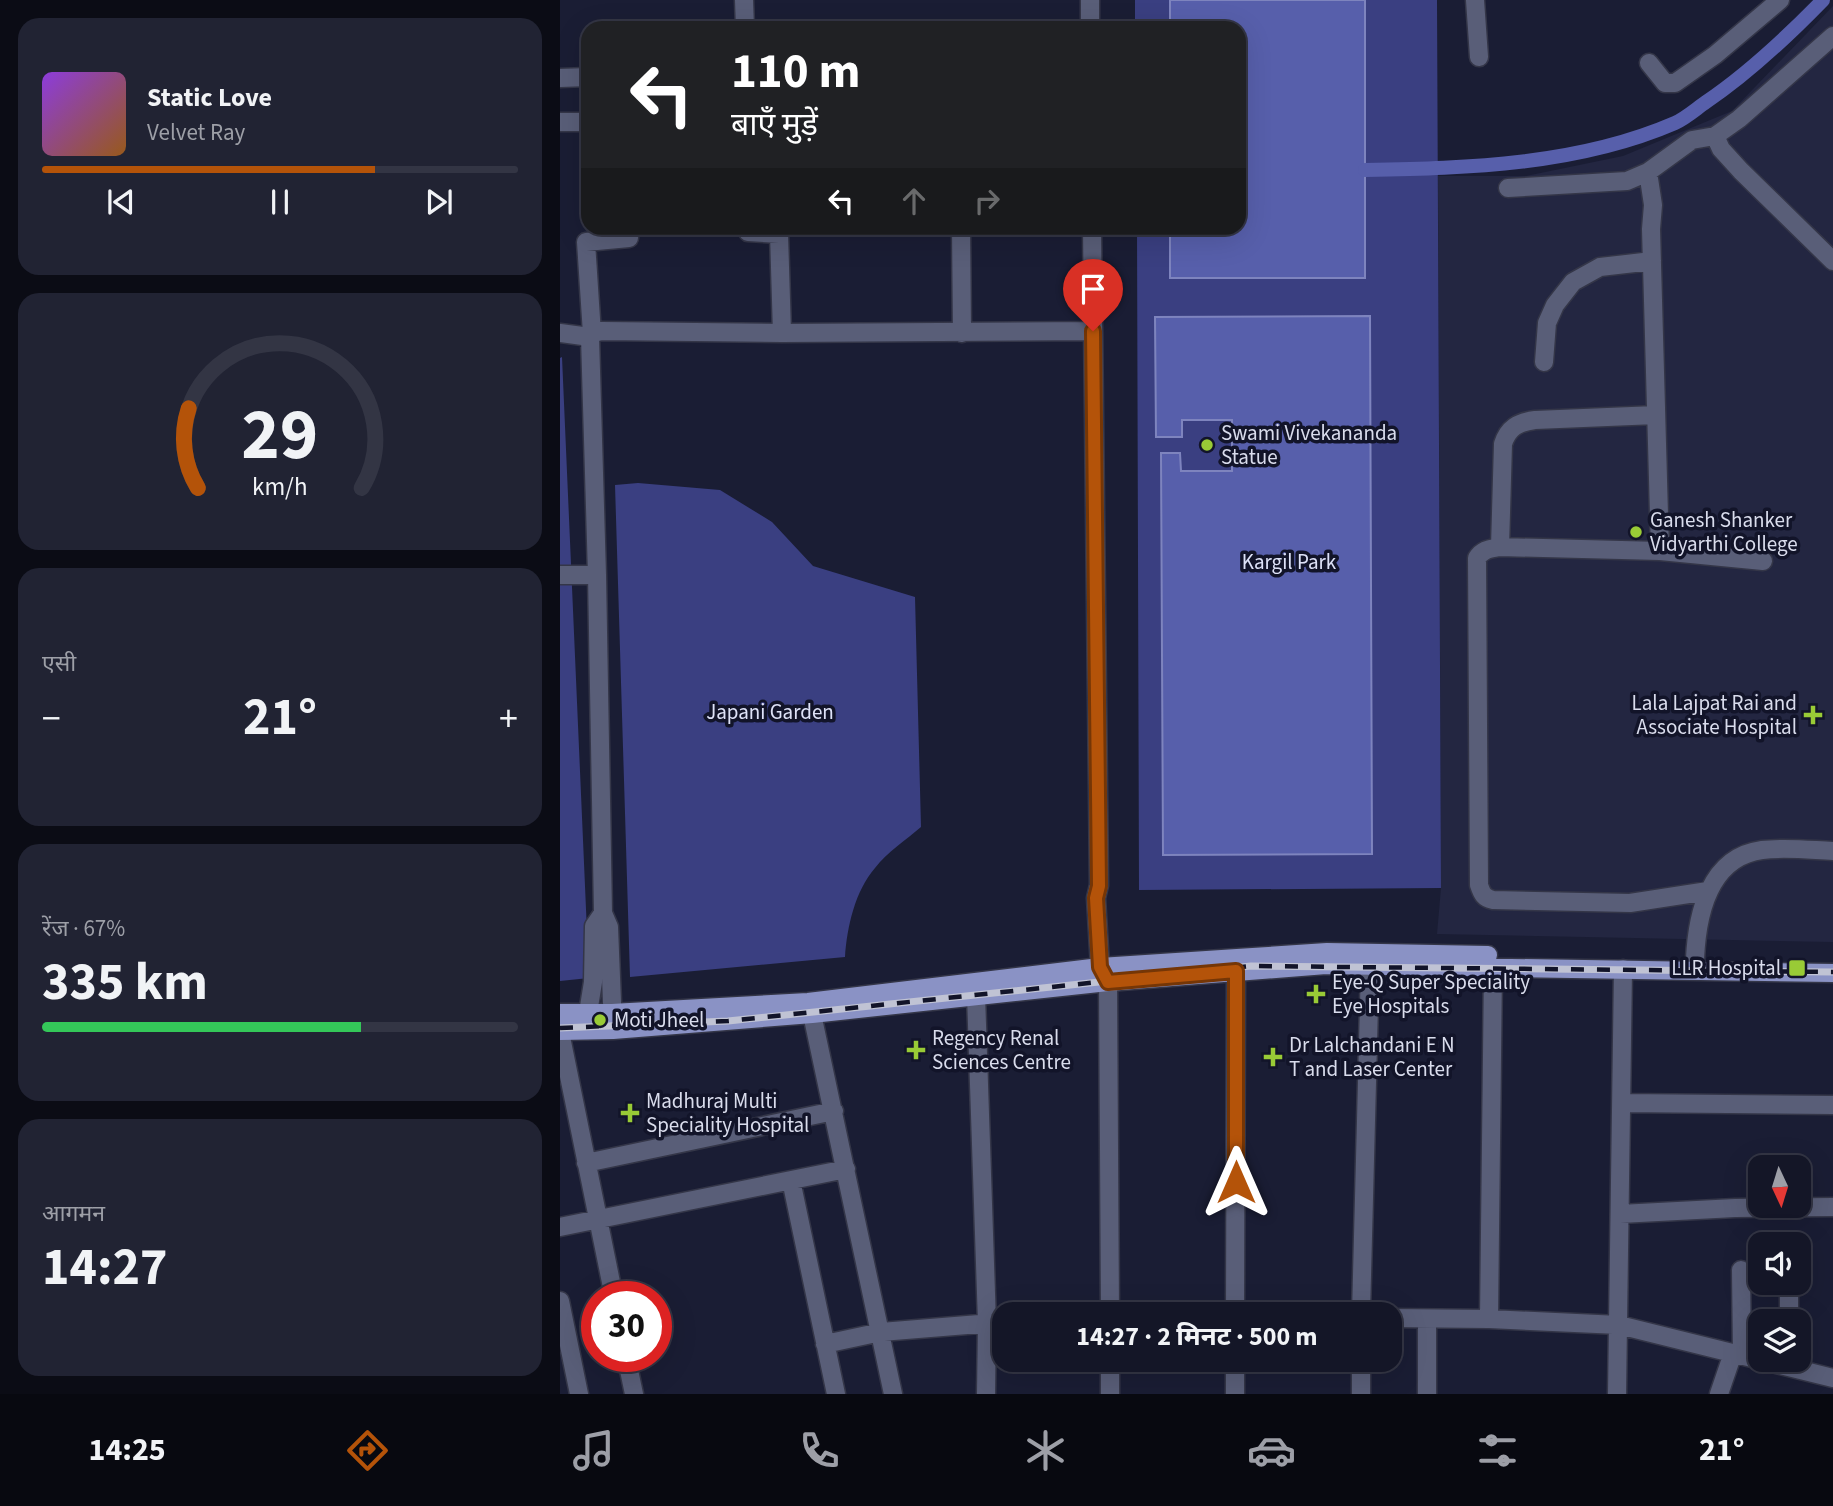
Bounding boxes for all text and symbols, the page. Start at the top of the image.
text: 110 m [731,37,860,107]
icon: left [616,49,707,140]
text: Static Love [147,79,272,116]
text: बाएँ मुड़ें [731,102,818,148]
text: Velvet Ray [147,116,245,149]
icon: left [822,182,860,220]
icon: ahead [895,182,933,220]
icon: right [968,182,1006,220]
icon: previous [102,183,140,221]
icon: pause [261,183,299,221]
icon: next [420,183,458,221]
pin [1063,259,1123,331]
icon: arrive [1074,270,1112,308]
text: 29 [242,383,318,487]
place label: Swami Vivekananda Statue [1221,418,1397,472]
marker: Swami Vivekananda Statue [1199,437,1215,453]
text: km/h [252,469,308,505]
place label: Ganesh Shanker Vidyarthi College [1650,505,1798,559]
marker: Ganesh Shanker Vidyarthi College [1628,524,1644,540]
park label: Kargil Park [1242,547,1337,577]
text: एसी [42,647,76,680]
text: 21° [243,681,317,755]
place label: Lala Lajpat Rai and Associate Hospital [1632,688,1797,742]
text: − [42,692,61,746]
text: + [499,692,518,746]
park label: Japani Garden [706,697,834,727]
marker: Lala Lajpat Rai and Associate Hospital [1803,705,1823,725]
text: रेंज · 67% [42,912,125,945]
text: 335 km [42,946,208,1020]
place label: LLR Hospital [1671,953,1781,983]
marker: LLR Hospital [1787,958,1807,978]
place label: Eye-Q Super Speciality Eye Hospitals [1332,967,1530,1021]
marker: Eye-Q Super Speciality Eye Hospitals [1306,984,1326,1004]
place label: Moti Jheel [614,1005,704,1035]
marker: Moti Jheel [592,1012,608,1028]
place label: Regency Renal Sciences Centre [932,1023,1071,1077]
place label: Dr Lalchandani E N T and Laser Center [1289,1030,1455,1084]
marker: Regency Renal Sciences Centre [906,1040,926,1060]
marker: Dr Lalchandani E N T and Laser Center [1263,1047,1283,1067]
place label: Madhuraj Multi Speciality Hospital [646,1086,809,1140]
marker: Madhuraj Multi Speciality Hospital [620,1103,640,1123]
position arrow [1199,1145,1273,1219]
north arrow [1748,1155,1811,1218]
map controls [1748,1155,1811,1372]
text: आगमन [42,1197,105,1230]
text: 14:27 [42,1231,167,1305]
button: sound [1748,1232,1811,1295]
speed limit sign: 30 [581,1281,672,1372]
button: layers [1748,1309,1811,1372]
text: 14:27 · 2 मिनट · 500 m [1076,1318,1318,1355]
icon: directions [343,1426,392,1475]
icon: music [569,1426,618,1475]
icon: phone [795,1426,844,1475]
icon: climate [1021,1426,1070,1475]
icon: car [1247,1426,1296,1475]
icon: filters [1473,1426,1522,1475]
text: 14:25 [89,1427,166,1473]
text: 21° [1699,1427,1744,1473]

